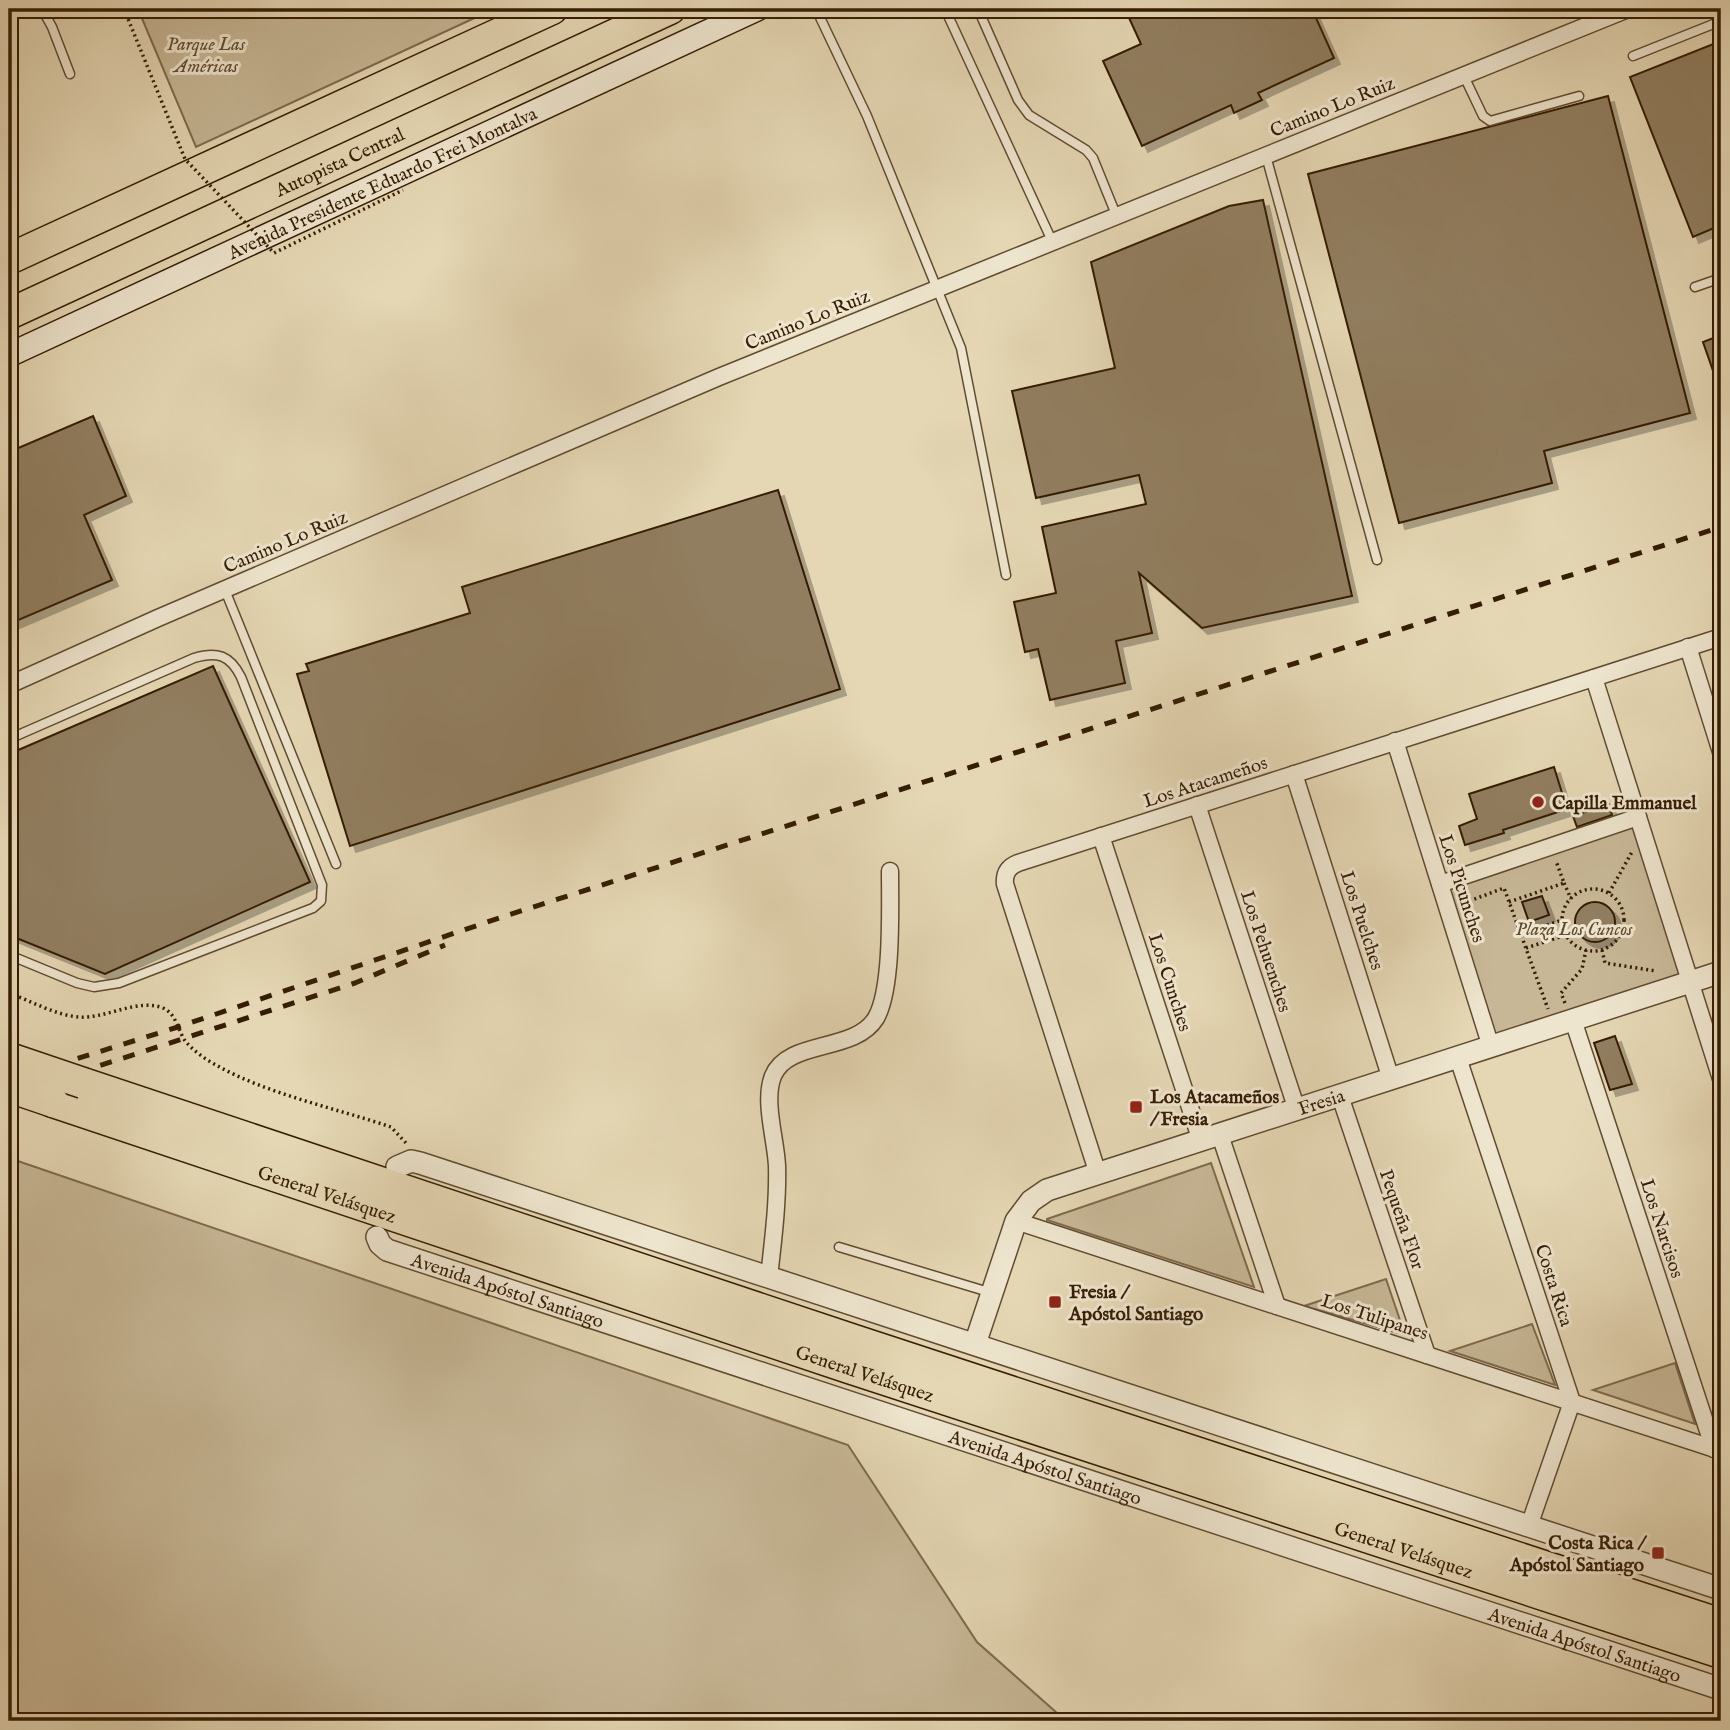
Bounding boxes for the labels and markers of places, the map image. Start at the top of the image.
place label: Capilla Emmanuel [1552,792,1697,816]
marker: Capilla Emmanuel [1530,794,1546,810]
place label: Los Atacameños / Fresia [1149,1086,1279,1132]
marker: Los Atacameños / Fresia [1128,1099,1144,1115]
place label: Fresia / Apóstol Santiago [1068,1281,1203,1327]
marker: Fresia / Apóstol Santiago [1047,1294,1063,1310]
place label: Costa Rica / Apóstol Santiago [1509,1532,1648,1578]
marker: Costa Rica / Apóstol Santiago [1650,1545,1666,1561]

